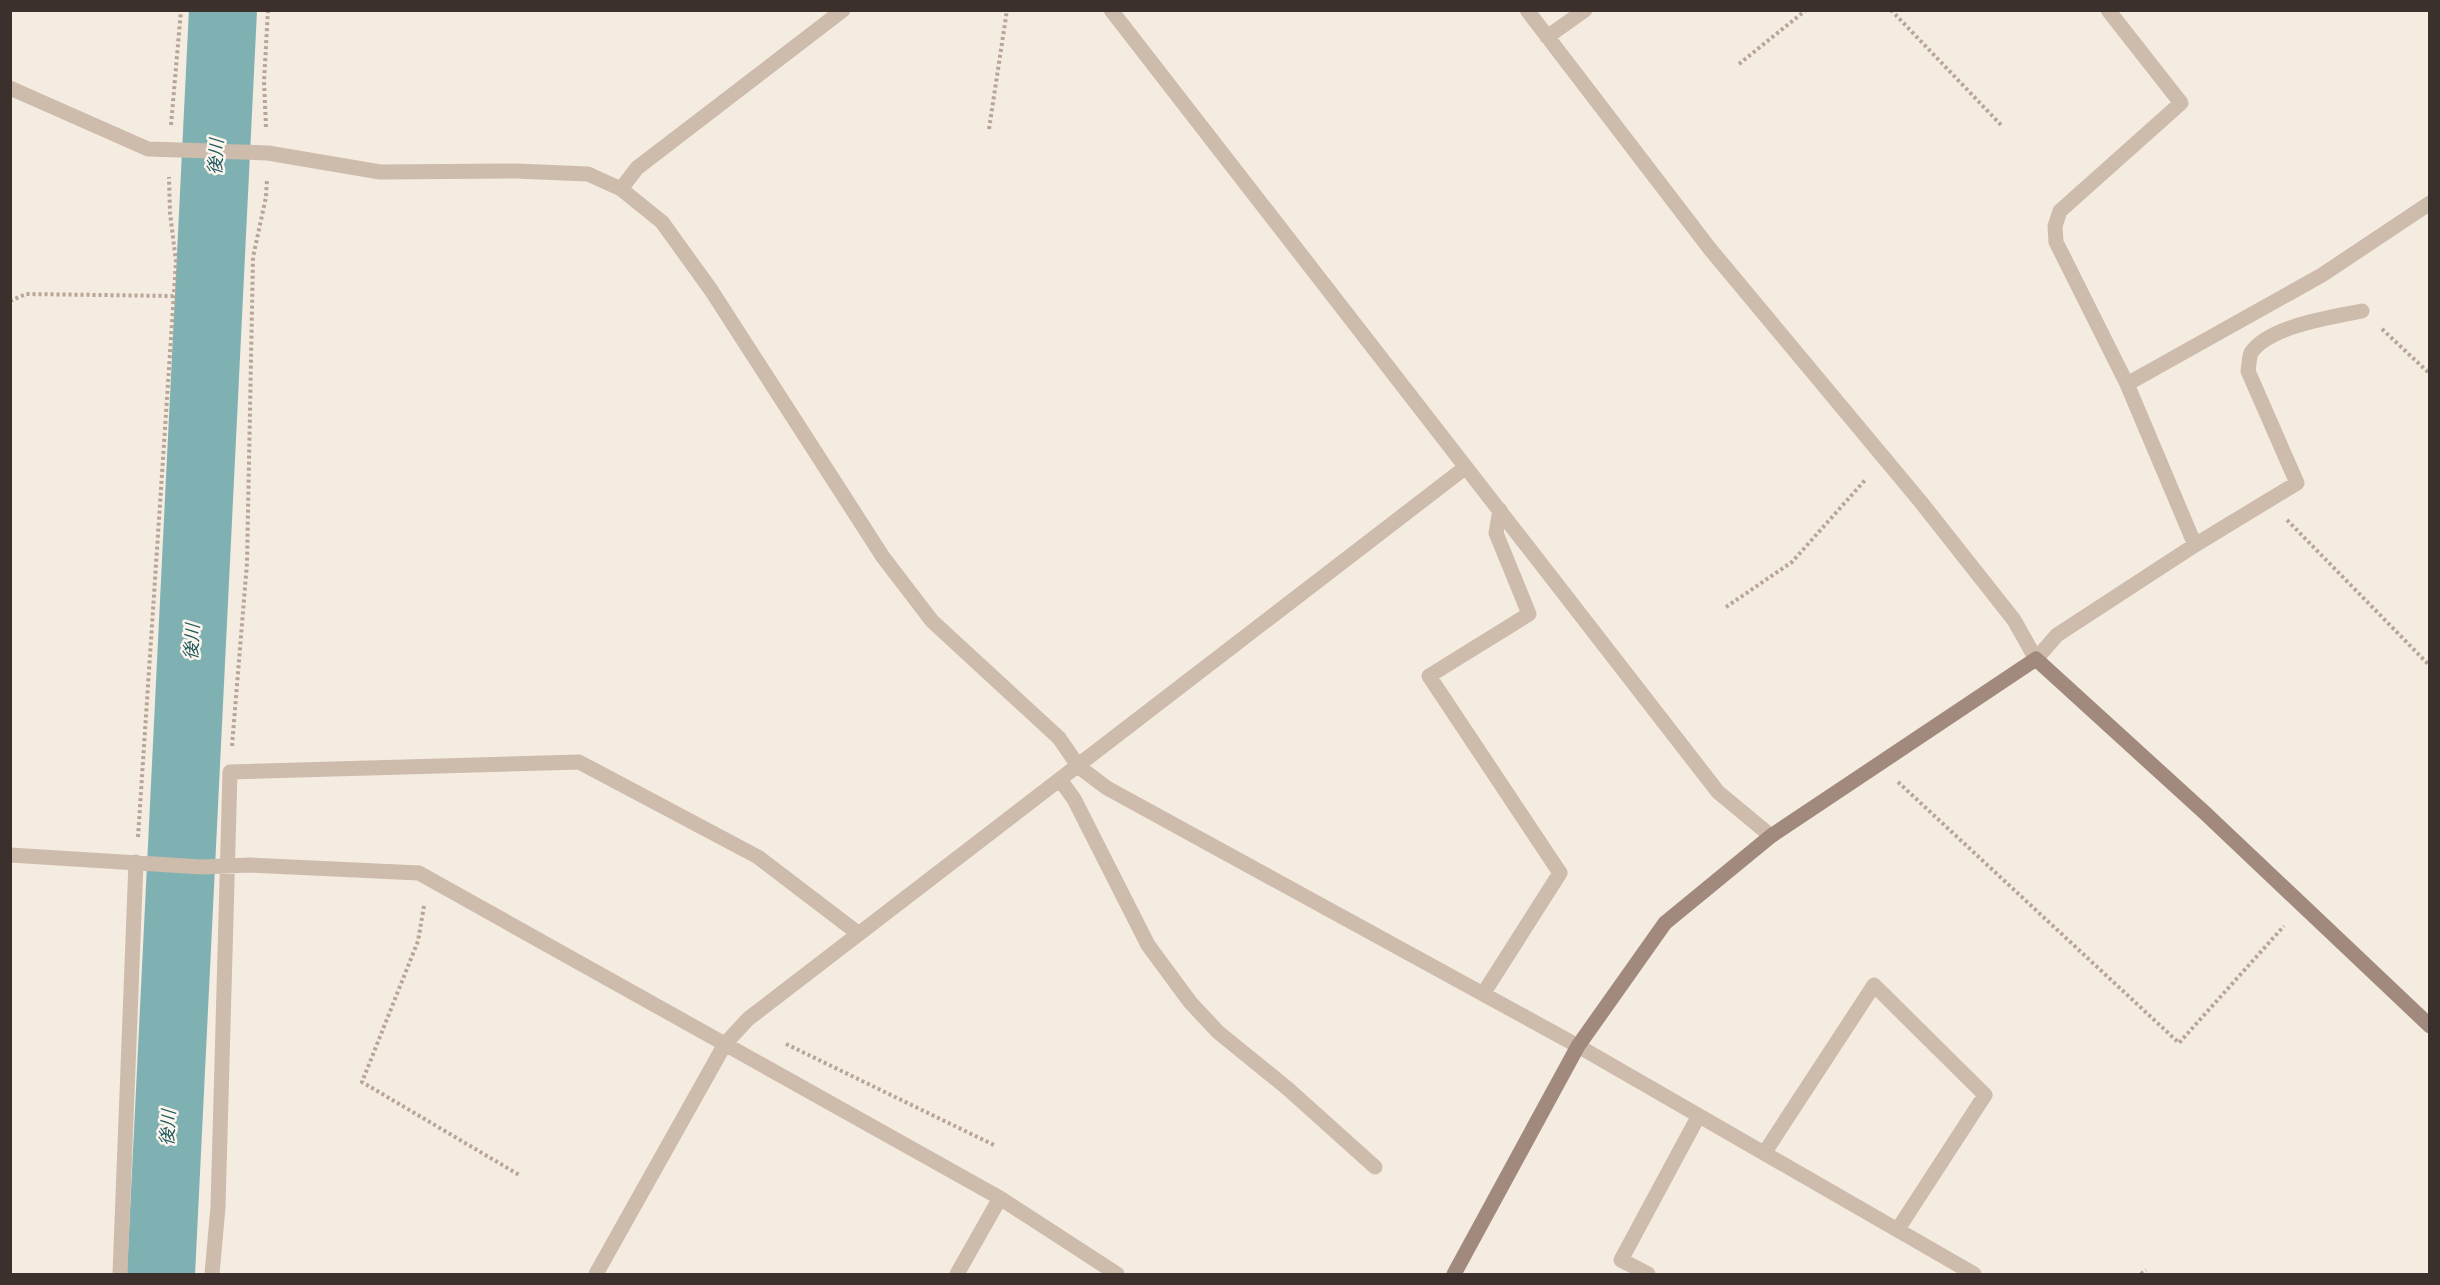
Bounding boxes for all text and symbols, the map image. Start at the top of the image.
water label: 後川 [202,136,228,176]
water label: 後川 [178,621,204,661]
water label: 後川 [154,1107,180,1147]

